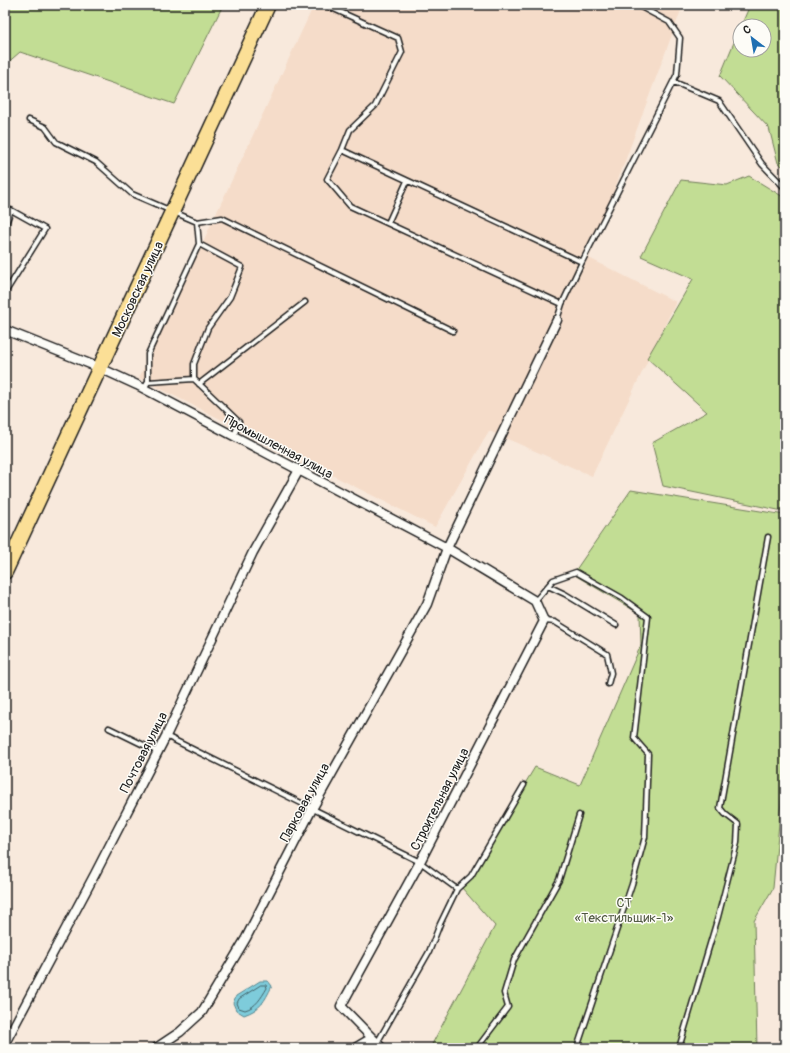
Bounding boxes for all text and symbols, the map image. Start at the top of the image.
north arrow [732,18,772,58]
text: С [741,22,754,37]
street label: Московская улица [109,239,167,340]
street label: Промышленная улица [222,412,336,482]
street label: Почтовая улица [117,709,171,796]
street label: Строительная улица [407,745,473,853]
street label: Парковая улица [277,760,333,845]
park label: СТ «Текстильщик-1» [575,895,674,926]

